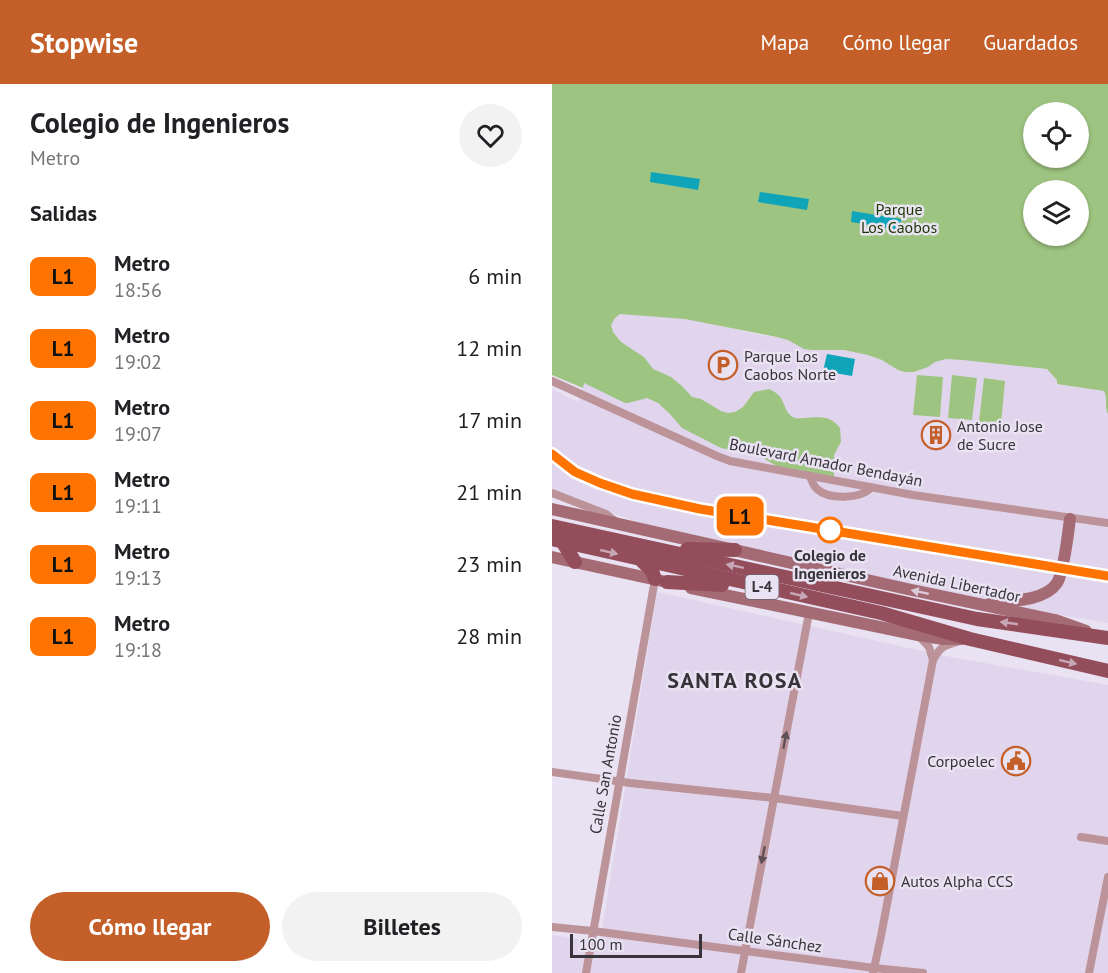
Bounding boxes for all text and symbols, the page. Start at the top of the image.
text: Stopwise [30,24,138,61]
text: Mapa [760,29,809,56]
text: Cómo llegar [842,29,950,56]
text: Guardados [983,29,1078,56]
map controls [1023,102,1089,246]
button: locate [1023,102,1089,168]
text: Colegio de Ingenieros [30,104,289,141]
button: heart [459,104,522,167]
text: Metro [30,145,80,171]
button: layers [1023,180,1089,246]
text: Salidas [30,199,97,227]
park label: Parque Los Caobos [861,199,937,237]
text: Metro [114,249,170,277]
text: 6 min [468,262,522,290]
text: L1 [52,263,74,290]
text: 18:56 [114,277,162,303]
text: Metro [114,321,170,349]
text: 12 min [456,334,522,362]
text: L1 [52,335,74,362]
place label: Parque Los Caobos Norte [744,346,836,384]
text: 19:02 [114,349,162,375]
parking icon: Parque Los Caobos Norte [707,349,739,381]
text: Metro [114,393,170,421]
text: 17 min [458,406,522,434]
text: L1 [52,407,74,434]
place label: Antonio Jose de Sucre [957,416,1043,454]
building icon: Antonio Jose de Sucre [920,419,952,451]
text: 19:07 [114,421,162,447]
street label: Boulevard Amador Bendayán [728,433,924,491]
text: Metro [114,465,170,493]
text: 21 min [456,478,522,506]
text: L1 [52,479,74,506]
text: 19:11 [114,493,162,519]
line badge: L1 [713,496,767,536]
text: L1 [729,503,751,530]
marker: Colegio de Ingenieros [817,517,843,543]
text: Metro [114,537,170,565]
place label: Colegio de Ingenieros [794,545,866,583]
one-way arrow [600,548,619,557]
text: 23 min [456,550,522,578]
text: L1 [52,551,74,578]
street label: Avenida Libertador [892,560,1023,606]
one-way arrow [726,561,745,571]
text: 19:13 [114,565,162,591]
road number: L-4 [746,575,778,599]
one-way arrow [911,587,930,596]
one-way arrow [790,591,809,600]
text: Metro [114,609,170,637]
one-way arrow [999,619,1018,628]
text: 28 min [456,622,522,650]
text: L1 [52,623,74,650]
text: 19:18 [114,637,162,663]
one-way arrow [1059,658,1078,667]
district label: SANTA ROSA [667,666,803,694]
street label: Calle San Antonio [585,713,625,835]
one-way arrow [781,730,790,749]
public building icon: Corpoelec [1000,745,1032,777]
place label: Corpoelec [927,751,995,771]
one-way arrow [758,846,767,865]
shop icon: Autos Alpha CCS [864,865,896,897]
place label: Autos Alpha CCS [901,871,1013,891]
button: Cómo llegar [30,892,270,961]
button: Billetes [282,892,522,961]
street label: Calle Sánchez [727,923,823,957]
scale bar [570,931,702,958]
text: 100 m [579,934,622,954]

